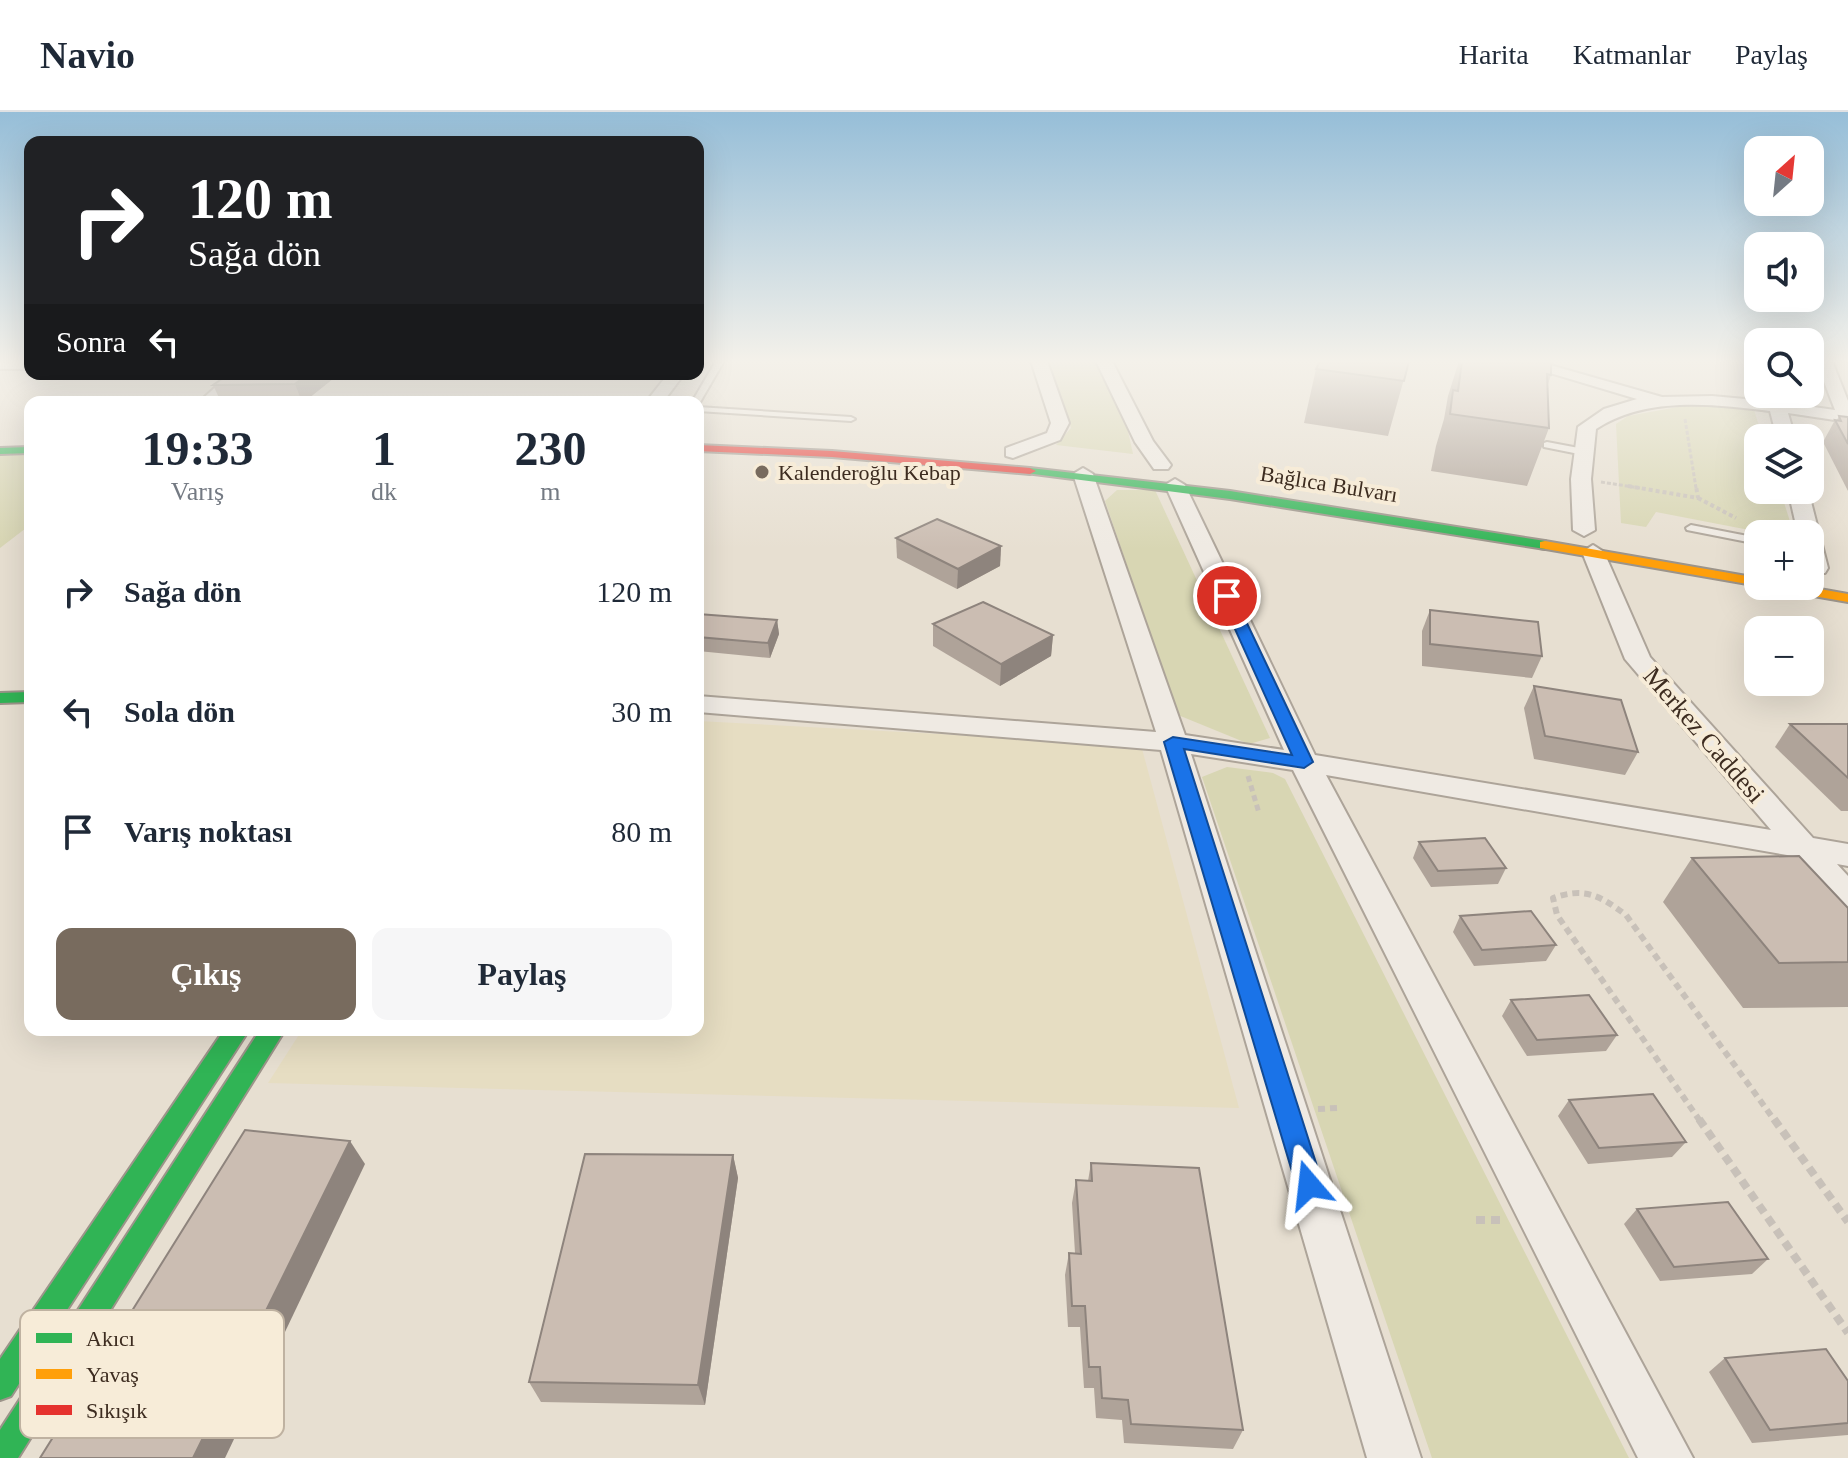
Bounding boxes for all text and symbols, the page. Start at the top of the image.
text: Navio [40,34,135,76]
text: Harita [1459,39,1529,70]
text: Katmanlar [1573,39,1691,70]
text: Paylaş [1735,39,1808,70]
north arrow [1744,136,1824,216]
map controls [1744,136,1824,696]
icon: right [56,168,160,272]
text: 120 m [188,168,333,230]
button: sound [1744,232,1824,312]
text: Sağa dön [188,234,321,274]
icon: left [142,320,186,364]
text: Sonra [56,325,126,358]
button: search [1744,328,1824,408]
text: 19:33 [142,422,253,475]
text: 1 [372,422,396,475]
text: 230 [514,422,586,475]
button: layers [1744,424,1824,504]
place label: Kalenderoğlu Kebap [778,460,961,485]
street label: Bağlıca Bulvarı [1259,461,1399,507]
marker: Kalenderoğlu Kebap [753,463,771,481]
text: Varış [171,477,224,506]
text: dk [371,477,397,506]
text: m [540,477,561,506]
button: + [1744,520,1824,600]
pin [1193,562,1261,630]
icon: right [56,570,100,614]
icon: arrive [1205,574,1249,618]
text: Sağa dön [124,575,242,608]
text: 120 m [596,575,672,608]
button: − [1744,616,1824,696]
street label: Merkez Caddesi [1637,661,1771,809]
icon: left [56,690,100,734]
text: Sola dön [124,695,235,728]
text: 30 m [611,695,672,728]
icon: arrive [56,810,100,854]
text: Varış noktası [124,815,292,848]
text: 80 m [611,815,672,848]
button: Çıkış [56,928,356,1020]
button: Paylaş [372,928,672,1020]
position arrow [1267,1143,1351,1227]
legend [20,1310,284,1438]
text: Akıcı [86,1326,135,1351]
text: Yavaş [86,1362,139,1387]
text: Sıkışık [86,1398,147,1423]

